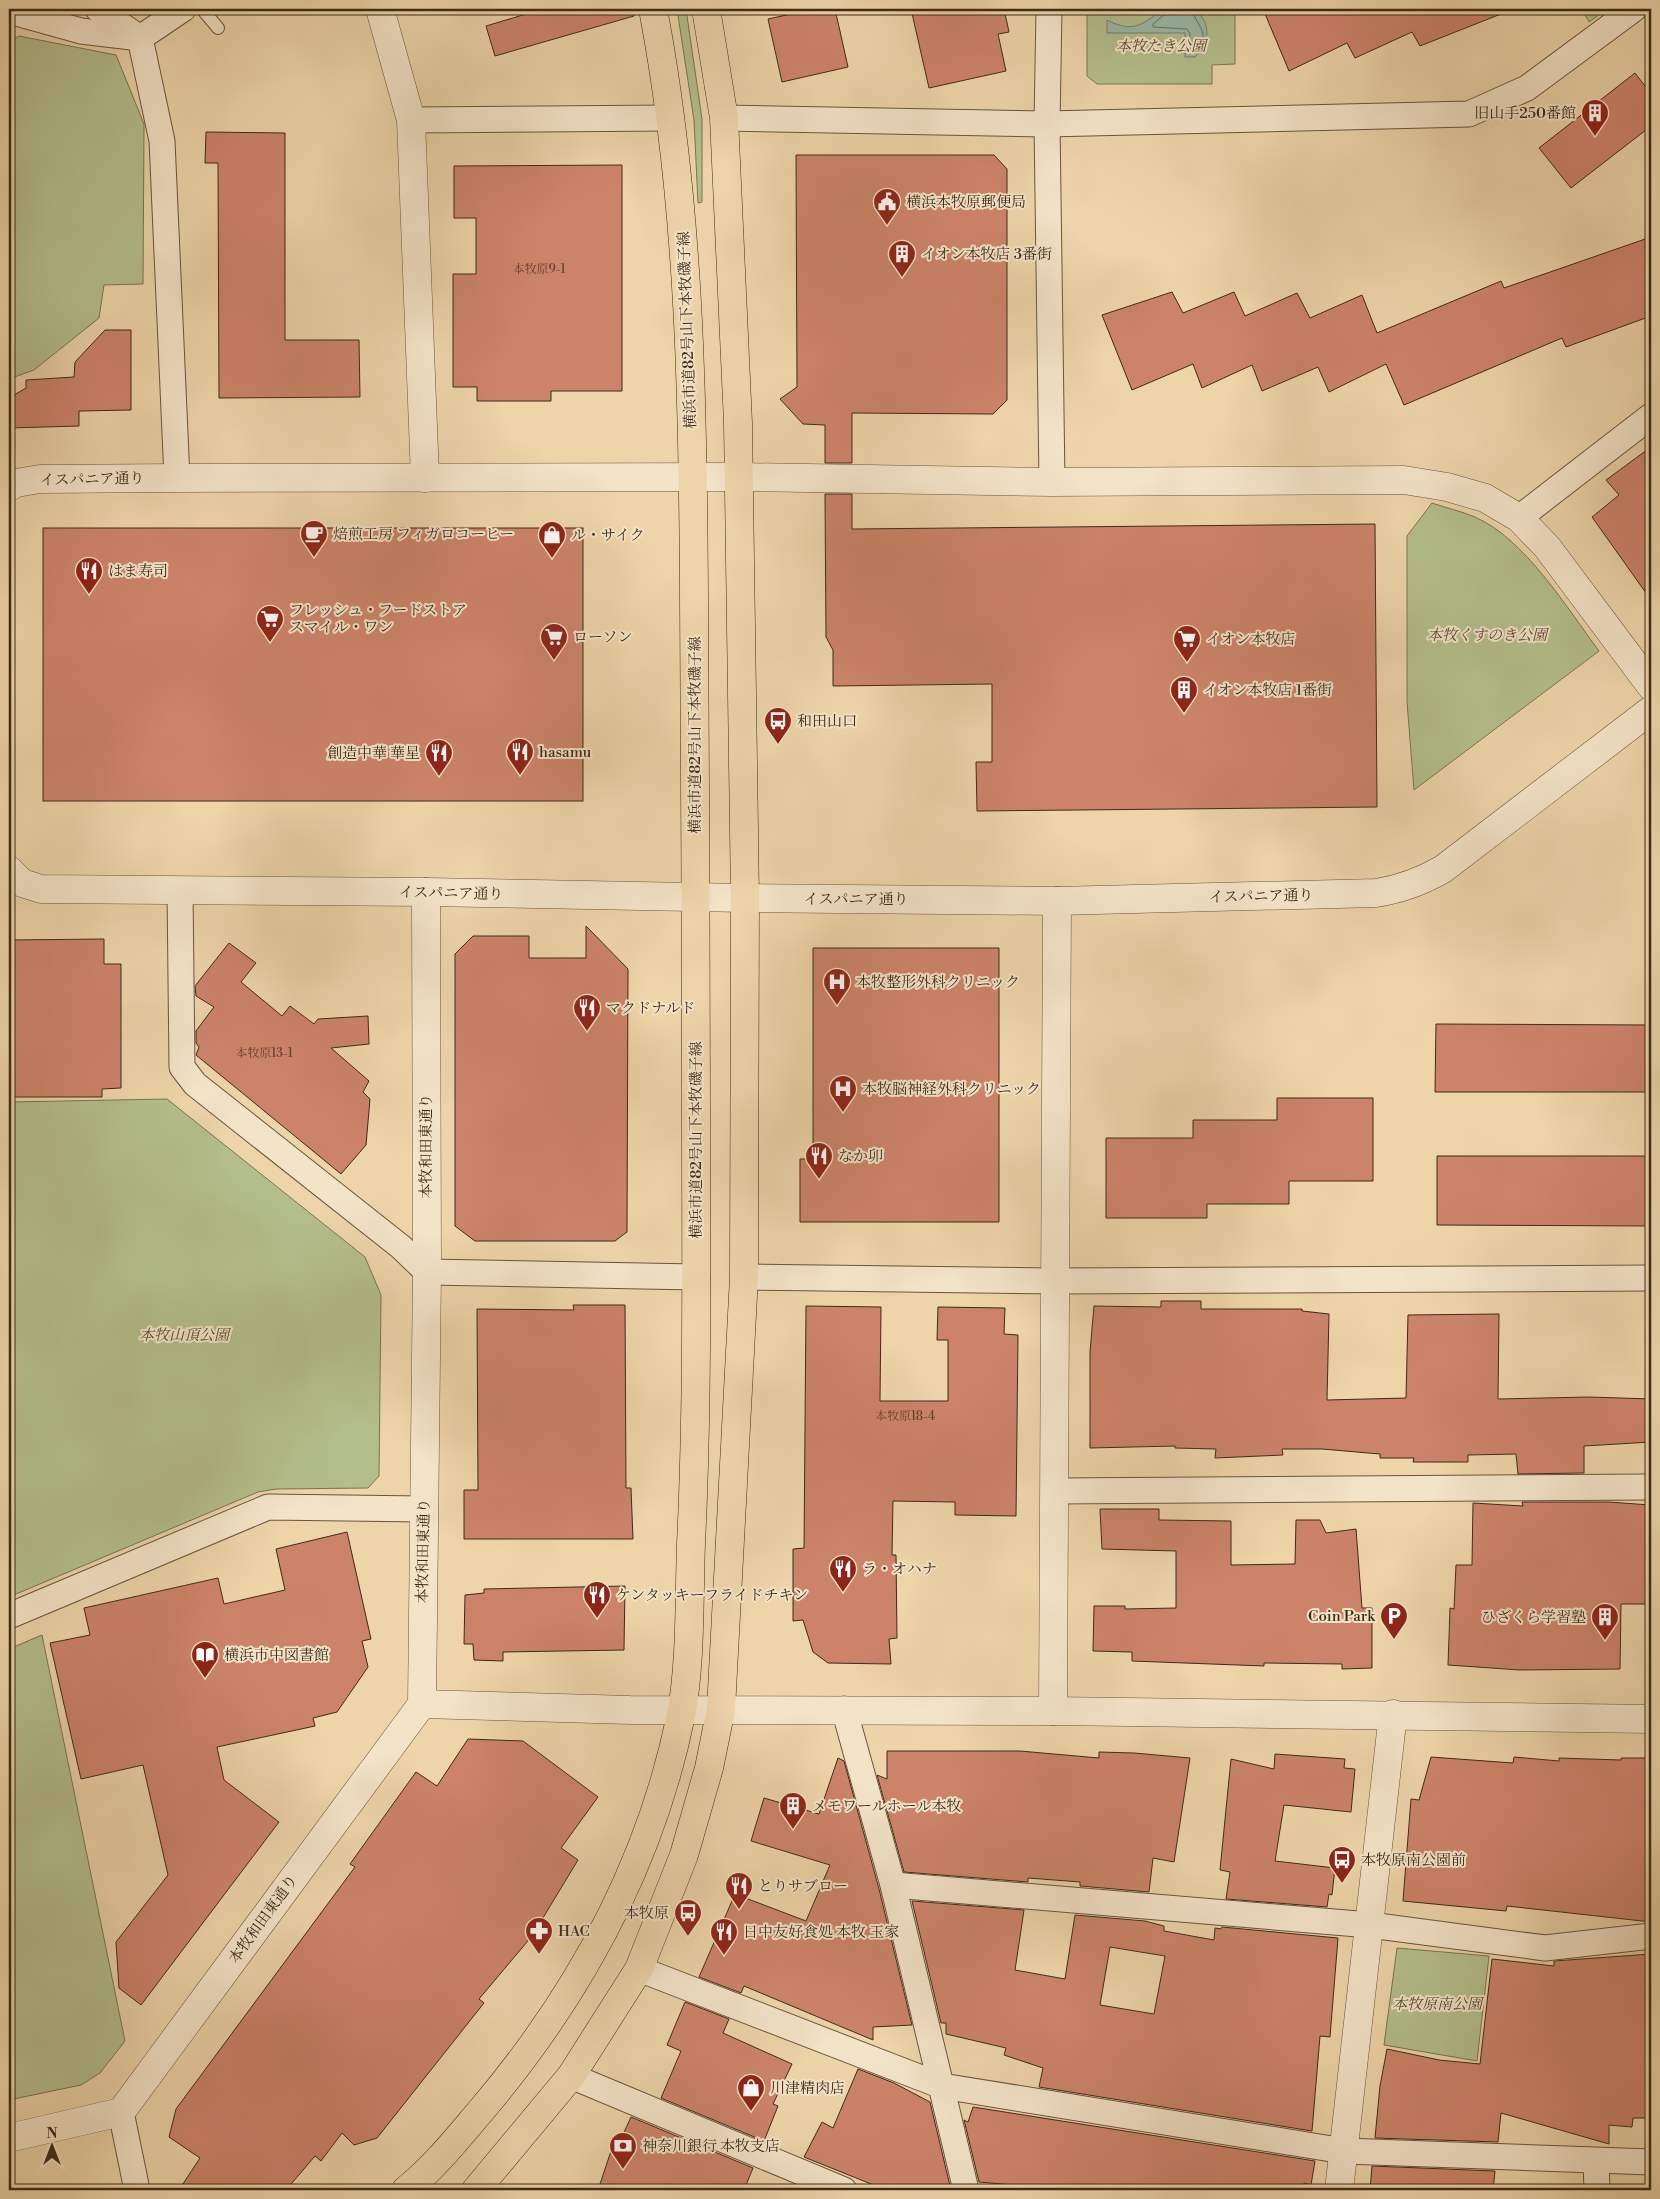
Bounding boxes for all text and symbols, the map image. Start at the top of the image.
park label: 本牧たき公園 [1116,37,1209,56]
building icon: 旧山手250番館 [1580,98,1610,137]
place label: 旧山手250番館 [1474,104,1576,123]
public building icon: 横浜本牧原郵便局 [872,187,902,226]
place label: 横浜本牧原郵便局 [906,193,1026,212]
street label: 横浜市道82号山下本牧磯子線 [675,231,700,429]
building icon: イオン本牧店 3番街 [887,239,917,278]
place label: イオン本牧店 3番街 [921,245,1052,264]
house number: 本牧原9-1 [512,262,566,277]
street label: イスパニア通り [39,469,145,490]
cafe icon: 焙煎工房 フィガロコーヒー [299,519,329,558]
shop icon: ル・サイク [537,520,567,559]
place label: 焙煎工房 フィガロコーヒー [333,525,514,544]
place label: ル・サイク [571,526,645,545]
restaurant icon: はま寿司 [74,556,104,595]
place label: はま寿司 [108,562,168,581]
place label: フレッシュ・フードストア スマイル・ワン [289,601,467,637]
supermarket icon: フレッシュ・フードストア スマイル・ワン [255,604,285,643]
supermarket icon: ローソン [539,622,569,661]
supermarket icon: イオン本牧店 [1172,624,1202,663]
park label: 本牧くすのき公園 [1427,626,1550,645]
place label: ローソン [573,628,632,647]
place label: イオン本牧店 [1206,630,1296,649]
street label: 横浜市道82号山下本牧磯子線 [686,636,705,834]
building icon: イオン本牧店 1番街 [1169,675,1199,714]
place label: イオン本牧店 1番街 [1203,681,1332,700]
bus stop icon: 和田山口 [763,706,793,745]
place label: 和田山口 [797,712,857,731]
restaurant icon: hasamu [505,737,535,776]
restaurant icon: 創造中華 華星 [424,738,454,777]
place label: hasamu [539,743,592,762]
place label: 創造中華 華星 [327,744,420,763]
street label: イスパニア通り [398,883,504,904]
street label: イスパニア通り [1208,886,1314,907]
street label: イスパニア通り [804,890,908,909]
hospital icon: 本牧整形外科クリニック [822,967,852,1006]
place label: 本牧整形外科クリニック [856,973,1020,992]
restaurant icon: マクドナルド [572,993,602,1032]
place label: マクドナルド [606,999,695,1018]
street label: 横浜市道82号山下本牧磯子線 [687,1041,706,1239]
house number: 本牧原13-1 [235,1046,294,1061]
hospital icon: 本牧脳神経外科クリニック [828,1074,858,1113]
place label: 本牧脳神経外科クリニック [862,1080,1041,1099]
street label: 本牧和田東通り [417,1093,436,1199]
restaurant icon: なか卯 [804,1141,834,1180]
place label: なか卯 [838,1147,883,1166]
park label: 本牧山頂公園 [139,1326,232,1345]
house number: 本牧原18-4 [875,1409,935,1424]
street label: 本牧和田東通り [413,1498,434,1604]
restaurant icon: ラ・オハナ [828,1554,858,1593]
place label: ラ・オハナ [862,1560,937,1579]
restaurant icon: ケンタッキーフライドチキン [582,1580,612,1619]
place label: ケンタッキーフライドチキン [616,1586,808,1605]
parking icon: Coin Park [1379,1601,1409,1640]
building icon: ひざくら学習塾 [1590,1602,1620,1641]
place label: Coin Park [1308,1607,1376,1626]
place label: ひざくら学習塾 [1481,1608,1586,1627]
library icon: 横浜市中図書館 [190,1640,220,1679]
place label: 横浜市中図書館 [224,1646,329,1665]
building icon: メモワールホール本牧 [778,1791,808,1830]
place label: メモワールホール本牧 [812,1797,961,1816]
bus stop icon: 本牧原南公園前 [1327,1845,1357,1884]
place label: 本牧原南公園前 [1361,1851,1466,1870]
street label: 本牧和田東通り [225,1871,302,1967]
restaurant icon: とりサブロー [724,1871,754,1910]
place label: とりサブロー [758,1877,848,1896]
bus stop icon: 本牧原 [673,1898,703,1937]
place label: 本牧原 [624,1904,669,1923]
pharmacy icon: HAC [524,1916,554,1955]
restaurant icon: 日中友好食処 本牧 玉家 [709,1917,739,1956]
place label: HAC [558,1922,590,1941]
place label: 日中友好食処 本牧 玉家 [743,1923,899,1942]
park label: 本牧原南公園 [1392,1995,1485,2014]
shop icon: 川津精肉店 [736,2073,766,2112]
place label: 川津精肉店 [770,2079,845,2098]
north arrow [28,2122,78,2172]
text: N [46,2125,58,2143]
bank icon: 神奈川銀行 本牧支店 [608,2131,638,2170]
place label: 神奈川銀行 本牧支店 [642,2137,780,2156]

